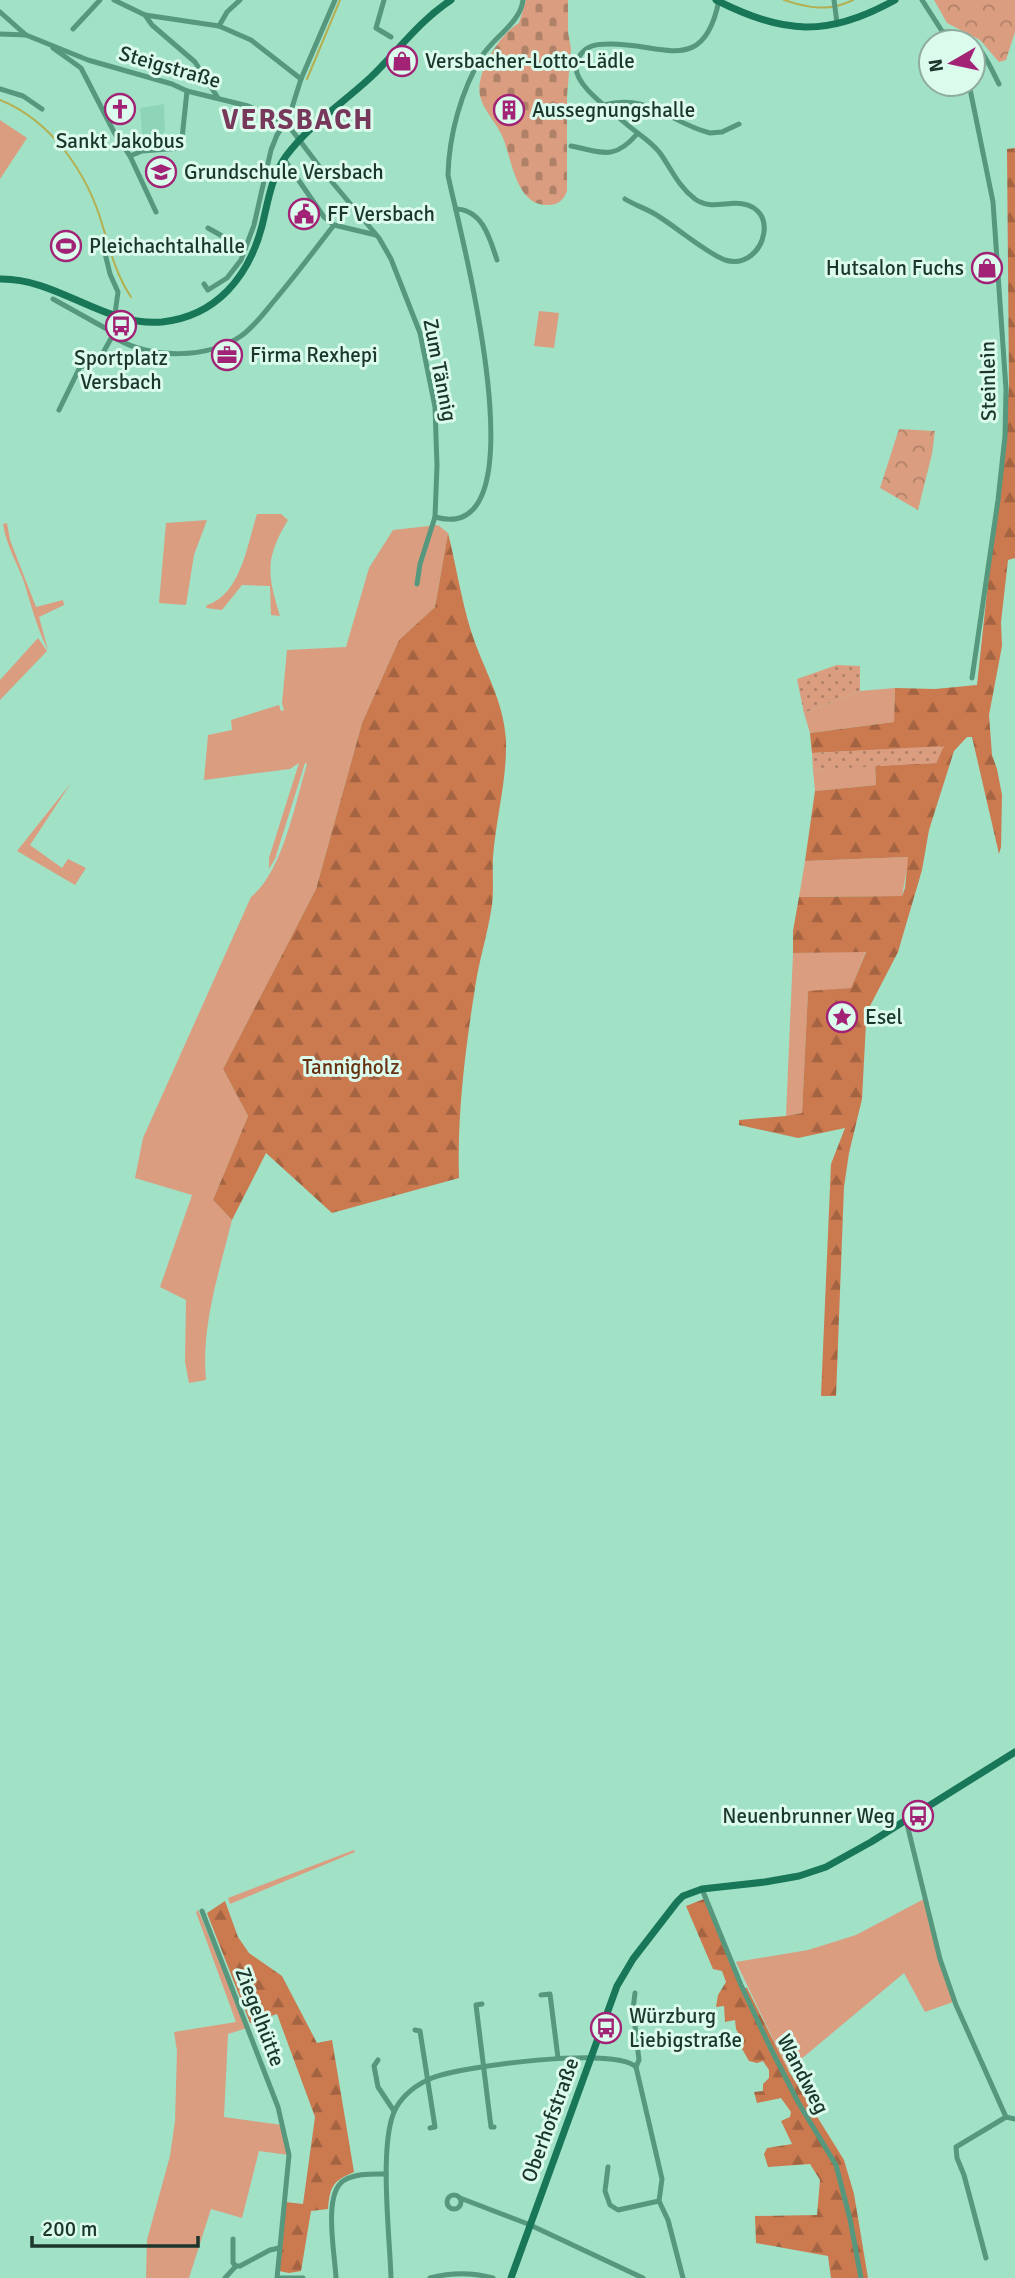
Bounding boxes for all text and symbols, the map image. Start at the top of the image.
north arrow [917,28,987,98]
street label: Steigstraße [116,40,224,94]
shop icon: Versbacher-Lotto-Lädle [385,44,419,78]
place label: Versbacher-Lotto-Lädle [425,48,635,74]
text: N [923,57,949,74]
church icon: Sankt Jakobus [103,92,137,126]
building icon: Aussegnungshalle [492,93,526,127]
place label: Aussegnungshalle [532,97,695,123]
district label: VERSBACH [222,103,374,137]
place label: Sankt Jakobus [56,128,184,154]
school or university icon: Grundschule Versbach [144,155,178,189]
place label: Grundschule Versbach [184,159,384,185]
public building icon: FF Versbach [287,197,321,231]
place label: FF Versbach [327,201,435,227]
sports icon: Pleichachtalhalle [49,229,83,263]
place label: Pleichachtalhalle [89,233,245,259]
shop icon: Hutsalon Fuchs [970,251,1004,285]
place label: Hutsalon Fuchs [826,255,964,281]
bus stop icon: Sportplatz Versbach [104,309,138,343]
street label: Zum Tännig [417,316,463,424]
office icon: Firma Rexhepi [210,338,244,372]
street label: Steinlein [974,341,1002,421]
place label: Firma Rexhepi [250,342,378,368]
place label: Sportplatz Versbach [74,345,168,395]
place icon: Esel [825,1000,859,1034]
place label: Esel [865,1004,903,1030]
park label: Tannigholz [302,1054,400,1080]
bus stop icon: Neuenbrunner Weg [901,1799,935,1833]
place label: Neuenbrunner Weg [722,1803,895,1829]
street label: Ziegelhütte [229,1964,291,2070]
place label: Würzburg Liebigstraße [629,2003,742,2053]
bus stop icon: Würzburg Liebigstraße [589,2011,623,2045]
street label: Wandweg [771,2030,835,2118]
street label: Oberhofstraße [515,2054,585,2186]
scale bar [32,2204,198,2248]
text: 200 m [42,2216,97,2242]

